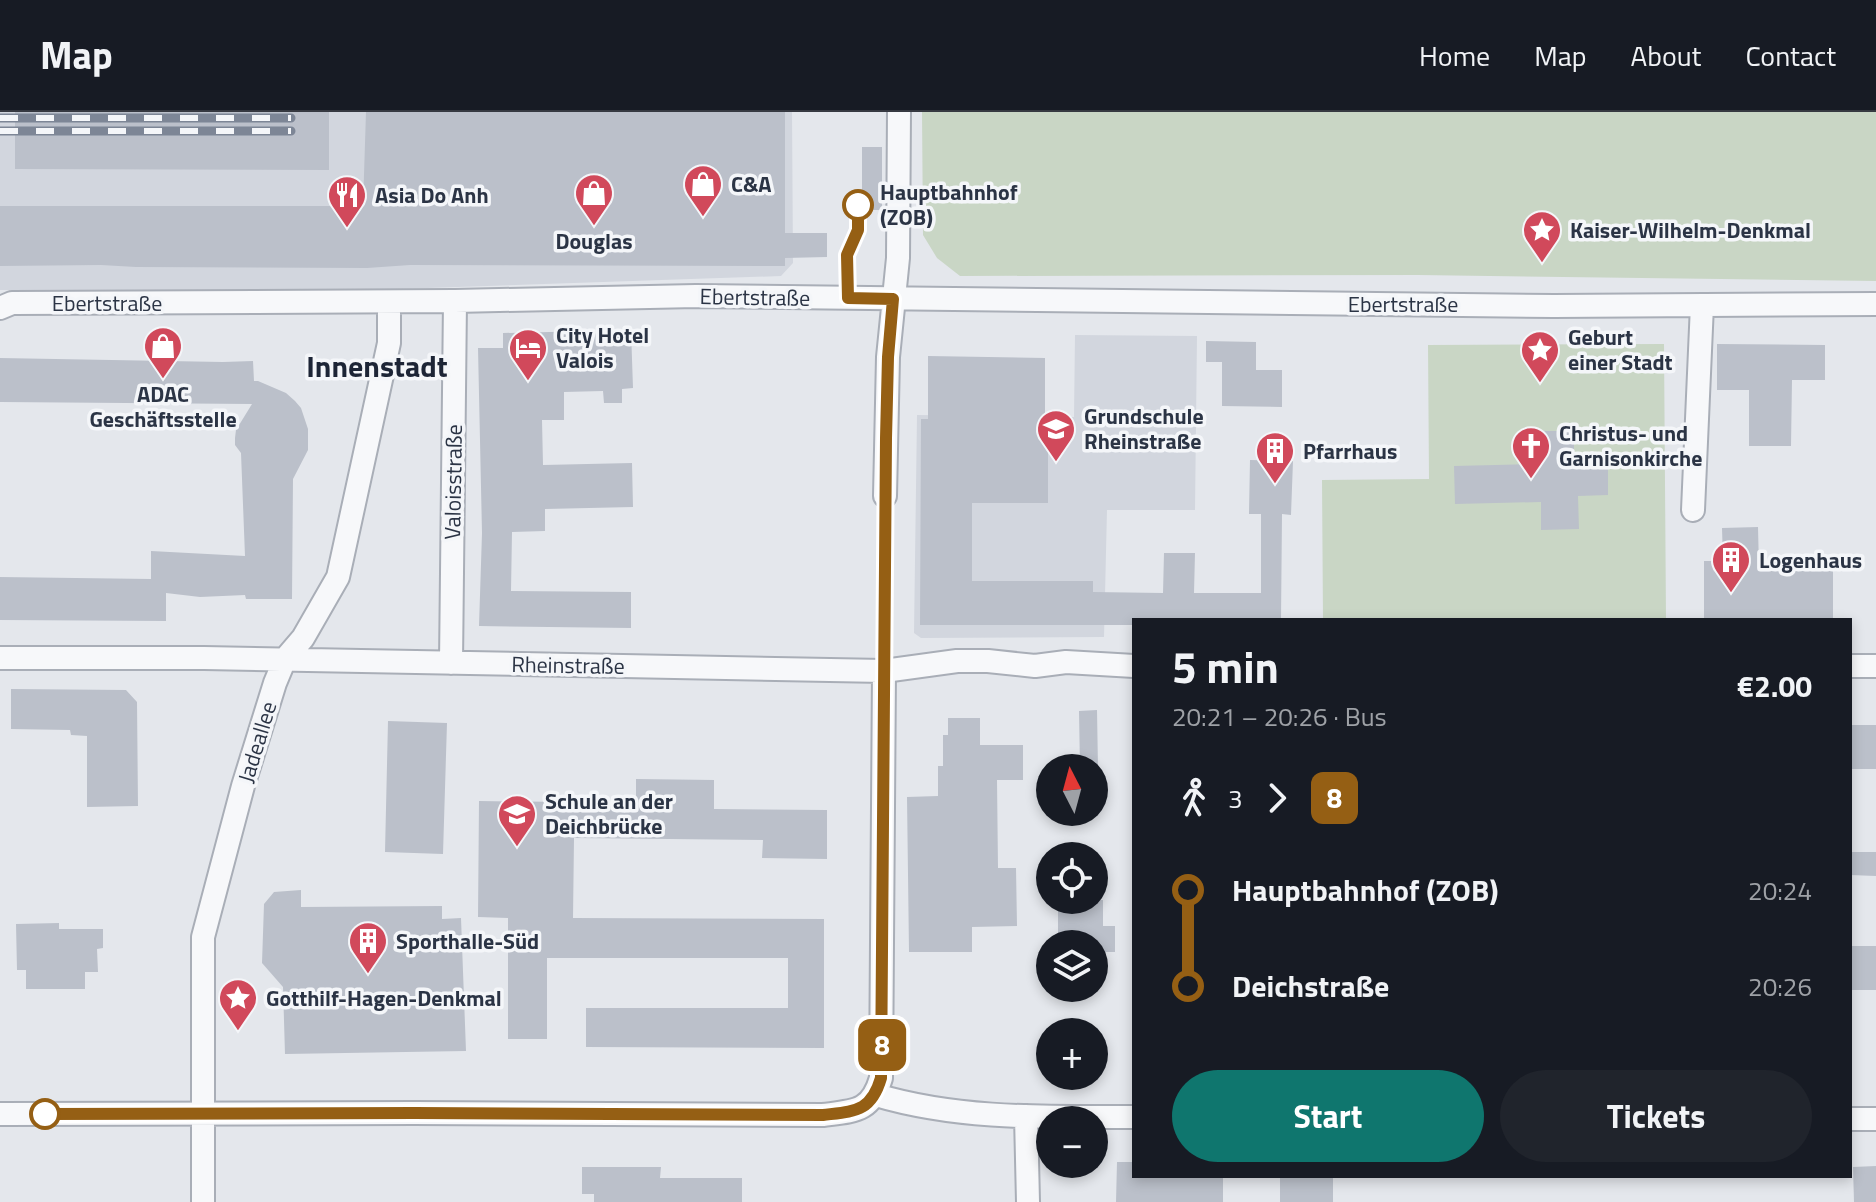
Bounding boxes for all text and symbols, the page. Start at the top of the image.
text: Map [40,26,113,84]
text: Home [1419,34,1490,77]
text: Map [1534,34,1587,77]
text: About [1631,34,1701,77]
text: Contact [1745,34,1836,77]
shop icon: C&A [682,163,724,218]
place label: C&A [731,167,772,201]
shop icon: Douglas [573,172,615,227]
restaurant icon: Asia Do Anh [326,174,368,229]
place label: Hauptbahnhof (ZOB) [880,175,1018,234]
place label: Asia Do Anh [375,178,489,212]
marker: Hauptbahnhof (ZOB) [843,190,873,220]
place icon: Kaiser-Wilhelm-Denkmal [1521,209,1563,264]
place label: Kaiser-Wilhelm-Denkmal [1570,213,1811,247]
place label: Douglas [555,224,633,258]
street label: Ebertstraße [699,279,811,315]
street label: Ebertstraße [52,286,162,320]
street label: Ebertstraße [1348,287,1458,321]
place label: City Hotel Valois [556,318,649,377]
place label: Geburt einer Stadt [1568,320,1673,379]
shop icon: ADAC Geschäftsstelle [142,325,184,380]
hotel icon: City Hotel Valois [507,327,549,382]
place icon: Geburt einer Stadt [1519,329,1561,384]
district label: Innenstadt [306,343,448,389]
place label: ADAC Geschäftsstelle [89,377,237,436]
place label: Grundschule Rheinstraße [1084,399,1204,458]
school or university icon: Grundschule Rheinstraße [1035,408,1077,463]
place label: Christus- und Garnisonkirche [1559,416,1702,475]
street label: Valoisstraße [435,424,471,540]
church icon: Christus- und Garnisonkirche [1510,425,1552,480]
building icon: Pfarrhaus [1254,430,1296,485]
place label: Pfarrhaus [1303,434,1397,468]
building icon: Logenhaus [1710,539,1752,594]
place label: Logenhaus [1759,543,1862,577]
text: 5 min [1172,633,1279,700]
street label: Rheinstraße [511,647,625,683]
text: €2.00 [1737,663,1812,709]
street label: Jadeallee [229,697,285,787]
text: 20:21 – 20:26 · Bus [1172,697,1387,736]
north arrow [1036,754,1108,826]
map controls [1036,754,1108,1178]
icon: walk [1172,776,1216,820]
icon: forward [1255,776,1299,820]
text: 8 [1327,776,1342,819]
text: 3 [1228,779,1243,818]
place label: Schule an der Deichbrücke [545,784,673,843]
school or university icon: Schule an der Deichbrücke [496,793,538,848]
button: locate [1036,842,1108,914]
text: Hauptbahnhof (ZOB) [1232,867,1498,913]
text: 20:24 [1748,871,1812,910]
building icon: Sporthalle-Süd [347,920,389,975]
place label: Sporthalle-Süd [396,924,539,958]
button: layers [1036,930,1108,1002]
text: Deichstraße [1232,963,1389,1009]
text: 20:26 [1748,967,1812,1006]
place icon: Gotthilf-Hagen-Denkmal [217,977,259,1032]
place label: Gotthilf-Hagen-Denkmal [266,981,502,1015]
button: + [1036,1018,1108,1090]
line badge: 8 [856,1019,908,1071]
text: 8 [874,1023,890,1066]
button: Start [1172,1070,1484,1162]
button: Tickets [1500,1070,1812,1162]
unlabelled marker [30,1099,60,1129]
button: − [1036,1106,1108,1178]

